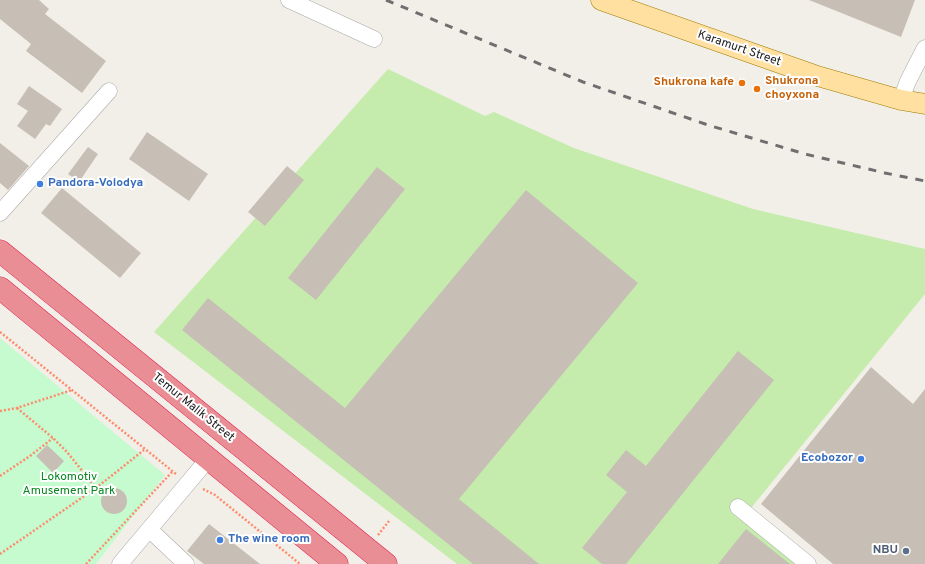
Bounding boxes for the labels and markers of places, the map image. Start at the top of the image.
place label: Shukrona choyxona [765,75,819,103]
place label: Shukrona kafe [654,76,734,90]
marker: Shukrona kafe [737,78,747,88]
marker: Shukrona choyxona [752,84,762,94]
place label: Pandora-Volodya [48,177,143,191]
marker: Pandora-Volodya [35,179,45,189]
place label: Ecobozor [801,452,853,466]
marker: Ecobozor [856,454,866,464]
place label: The wine room [228,533,310,547]
marker: The wine room [215,535,225,545]
place label: NBU [873,544,898,558]
marker: NBU [901,546,911,556]

